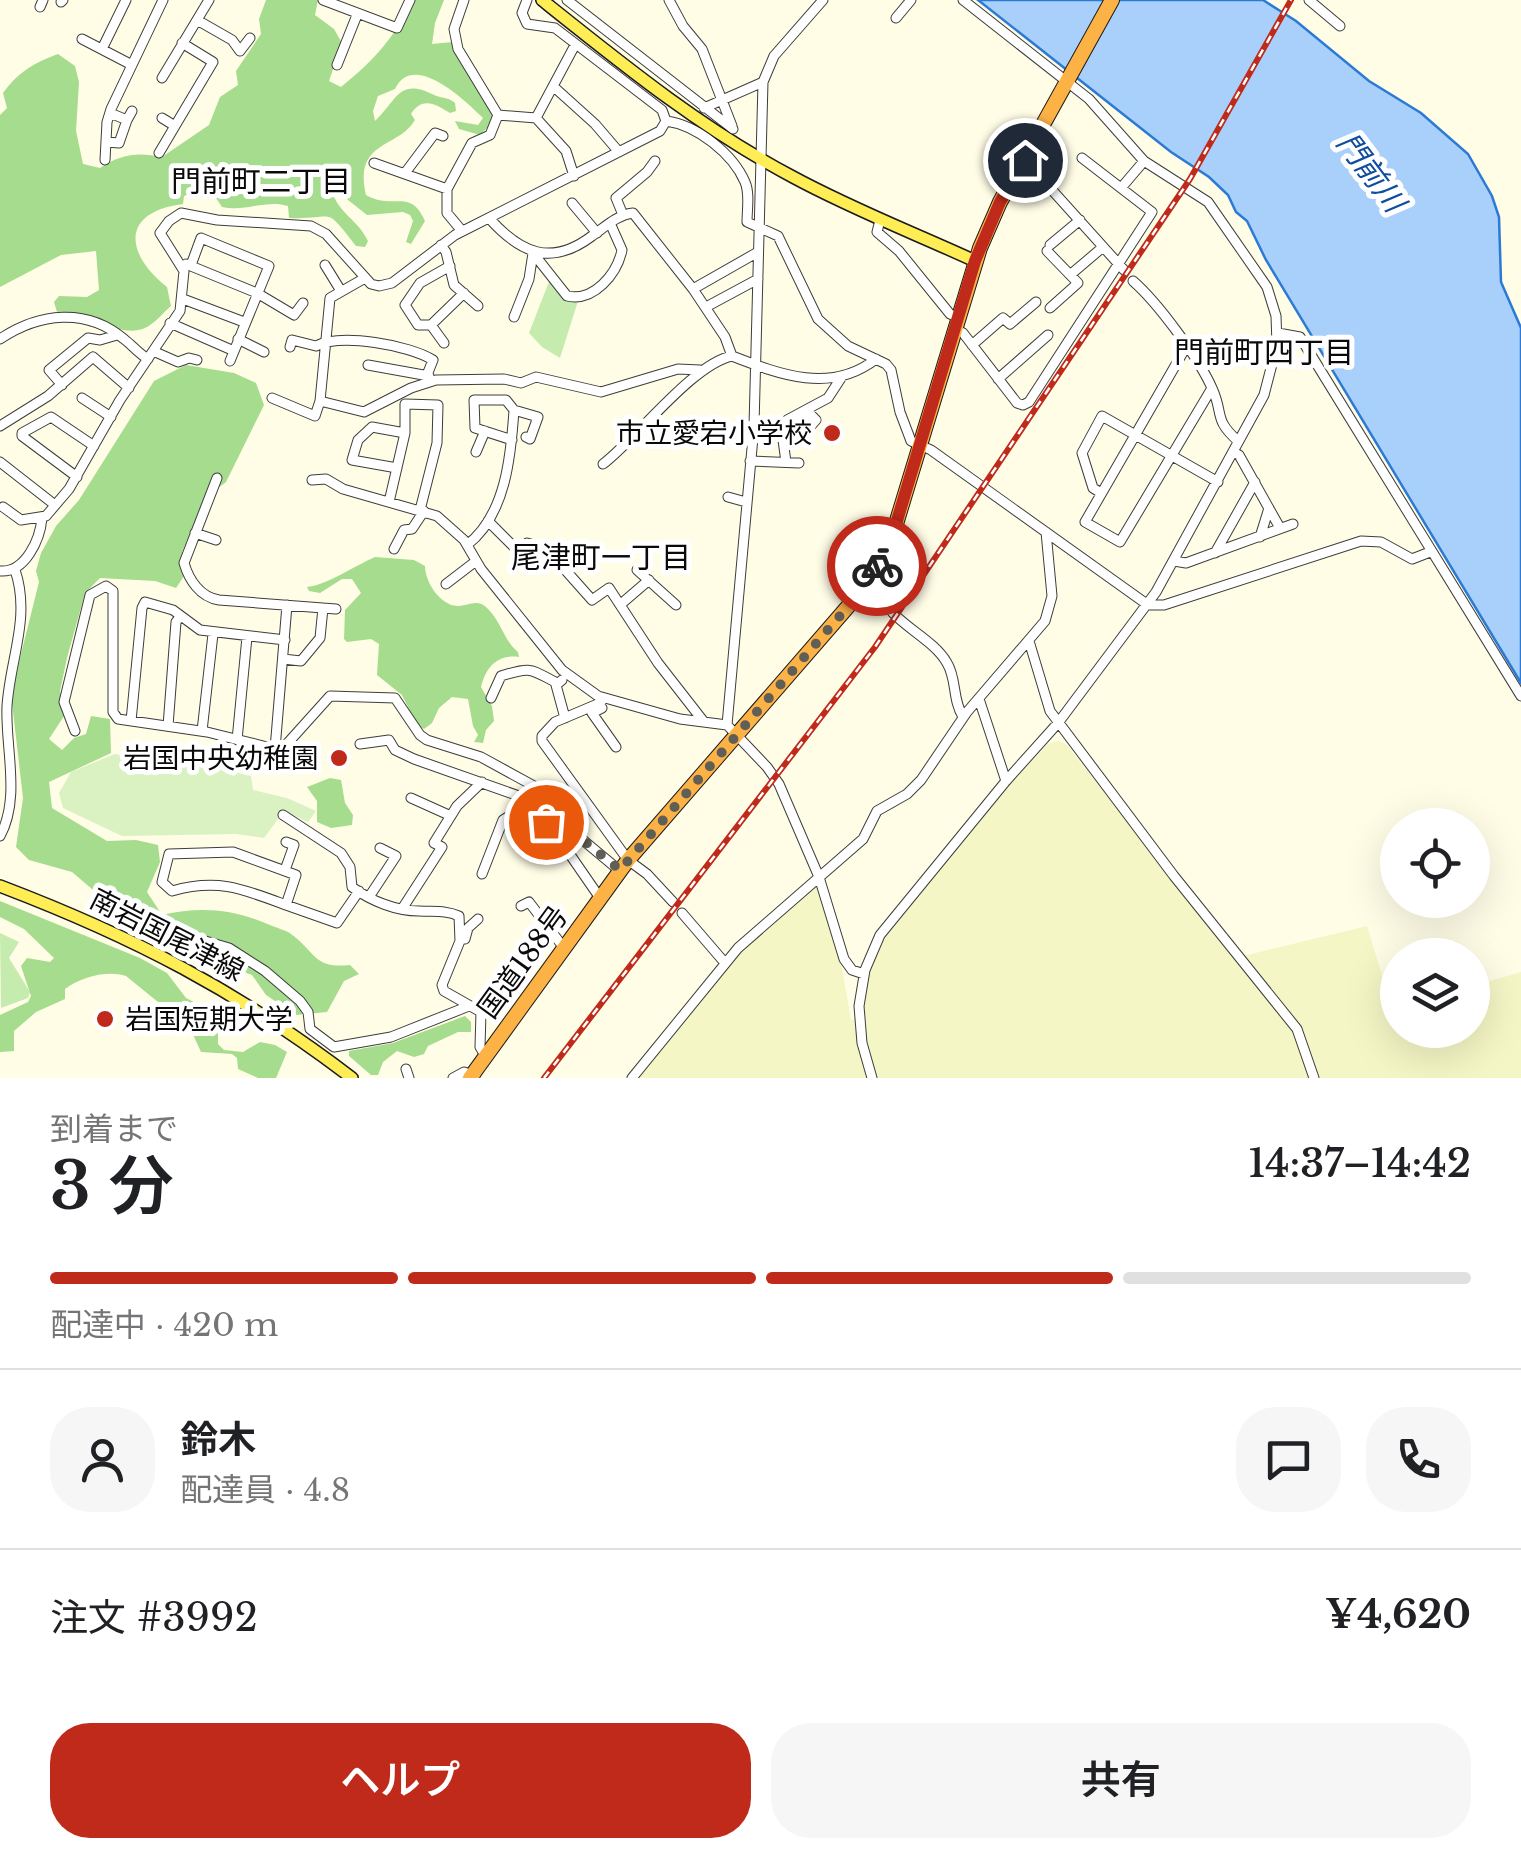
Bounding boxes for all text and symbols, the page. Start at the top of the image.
pin [983,118,1068,203]
water label: 門前川 [1329,125,1415,221]
icon: home [998,133,1053,188]
district label: 門前町二丁目 [171,163,351,200]
district label: 門前町四丁目 [1174,334,1354,371]
place label: 市立愛宕小学校 [616,416,812,451]
marker: 市立愛宕小学校 [821,422,843,444]
courier [827,516,927,616]
district label: 尾津町一丁目 [511,539,691,576]
icon: bike [850,539,905,594]
place label: 岩国中央幼稚園 [123,741,319,776]
marker: 岩国中央幼稚園 [328,747,350,769]
pin [504,780,589,865]
icon: bag [519,795,574,850]
map controls [1380,808,1490,1048]
button: locate [1380,808,1490,918]
street label: 南岩国尾津線 [84,881,250,989]
street label: 国道188号 [471,899,575,1025]
button: layers [1380,938,1490,1048]
place label: 岩国短期大学 [125,1002,293,1037]
marker: 岩国短期大学 [94,1008,116,1030]
text: 到着まで [50,1109,178,1149]
text: 14:37–14:42 [1249,1140,1471,1187]
text: 3 分 [50,1146,174,1227]
text: 配達中 · 420 m [50,1305,278,1345]
button: person [50,1407,155,1512]
button: chat [1236,1407,1341,1512]
button: phone [1366,1407,1471,1512]
text: 鈴木 [180,1416,256,1463]
text: 配達員 · 4.8 [180,1470,350,1510]
text: ¥4,620 [1325,1591,1471,1638]
text: 注文 #3992 [50,1594,258,1641]
button: ヘルプ [50,1723,751,1838]
button: 共有 [771,1723,1471,1838]

